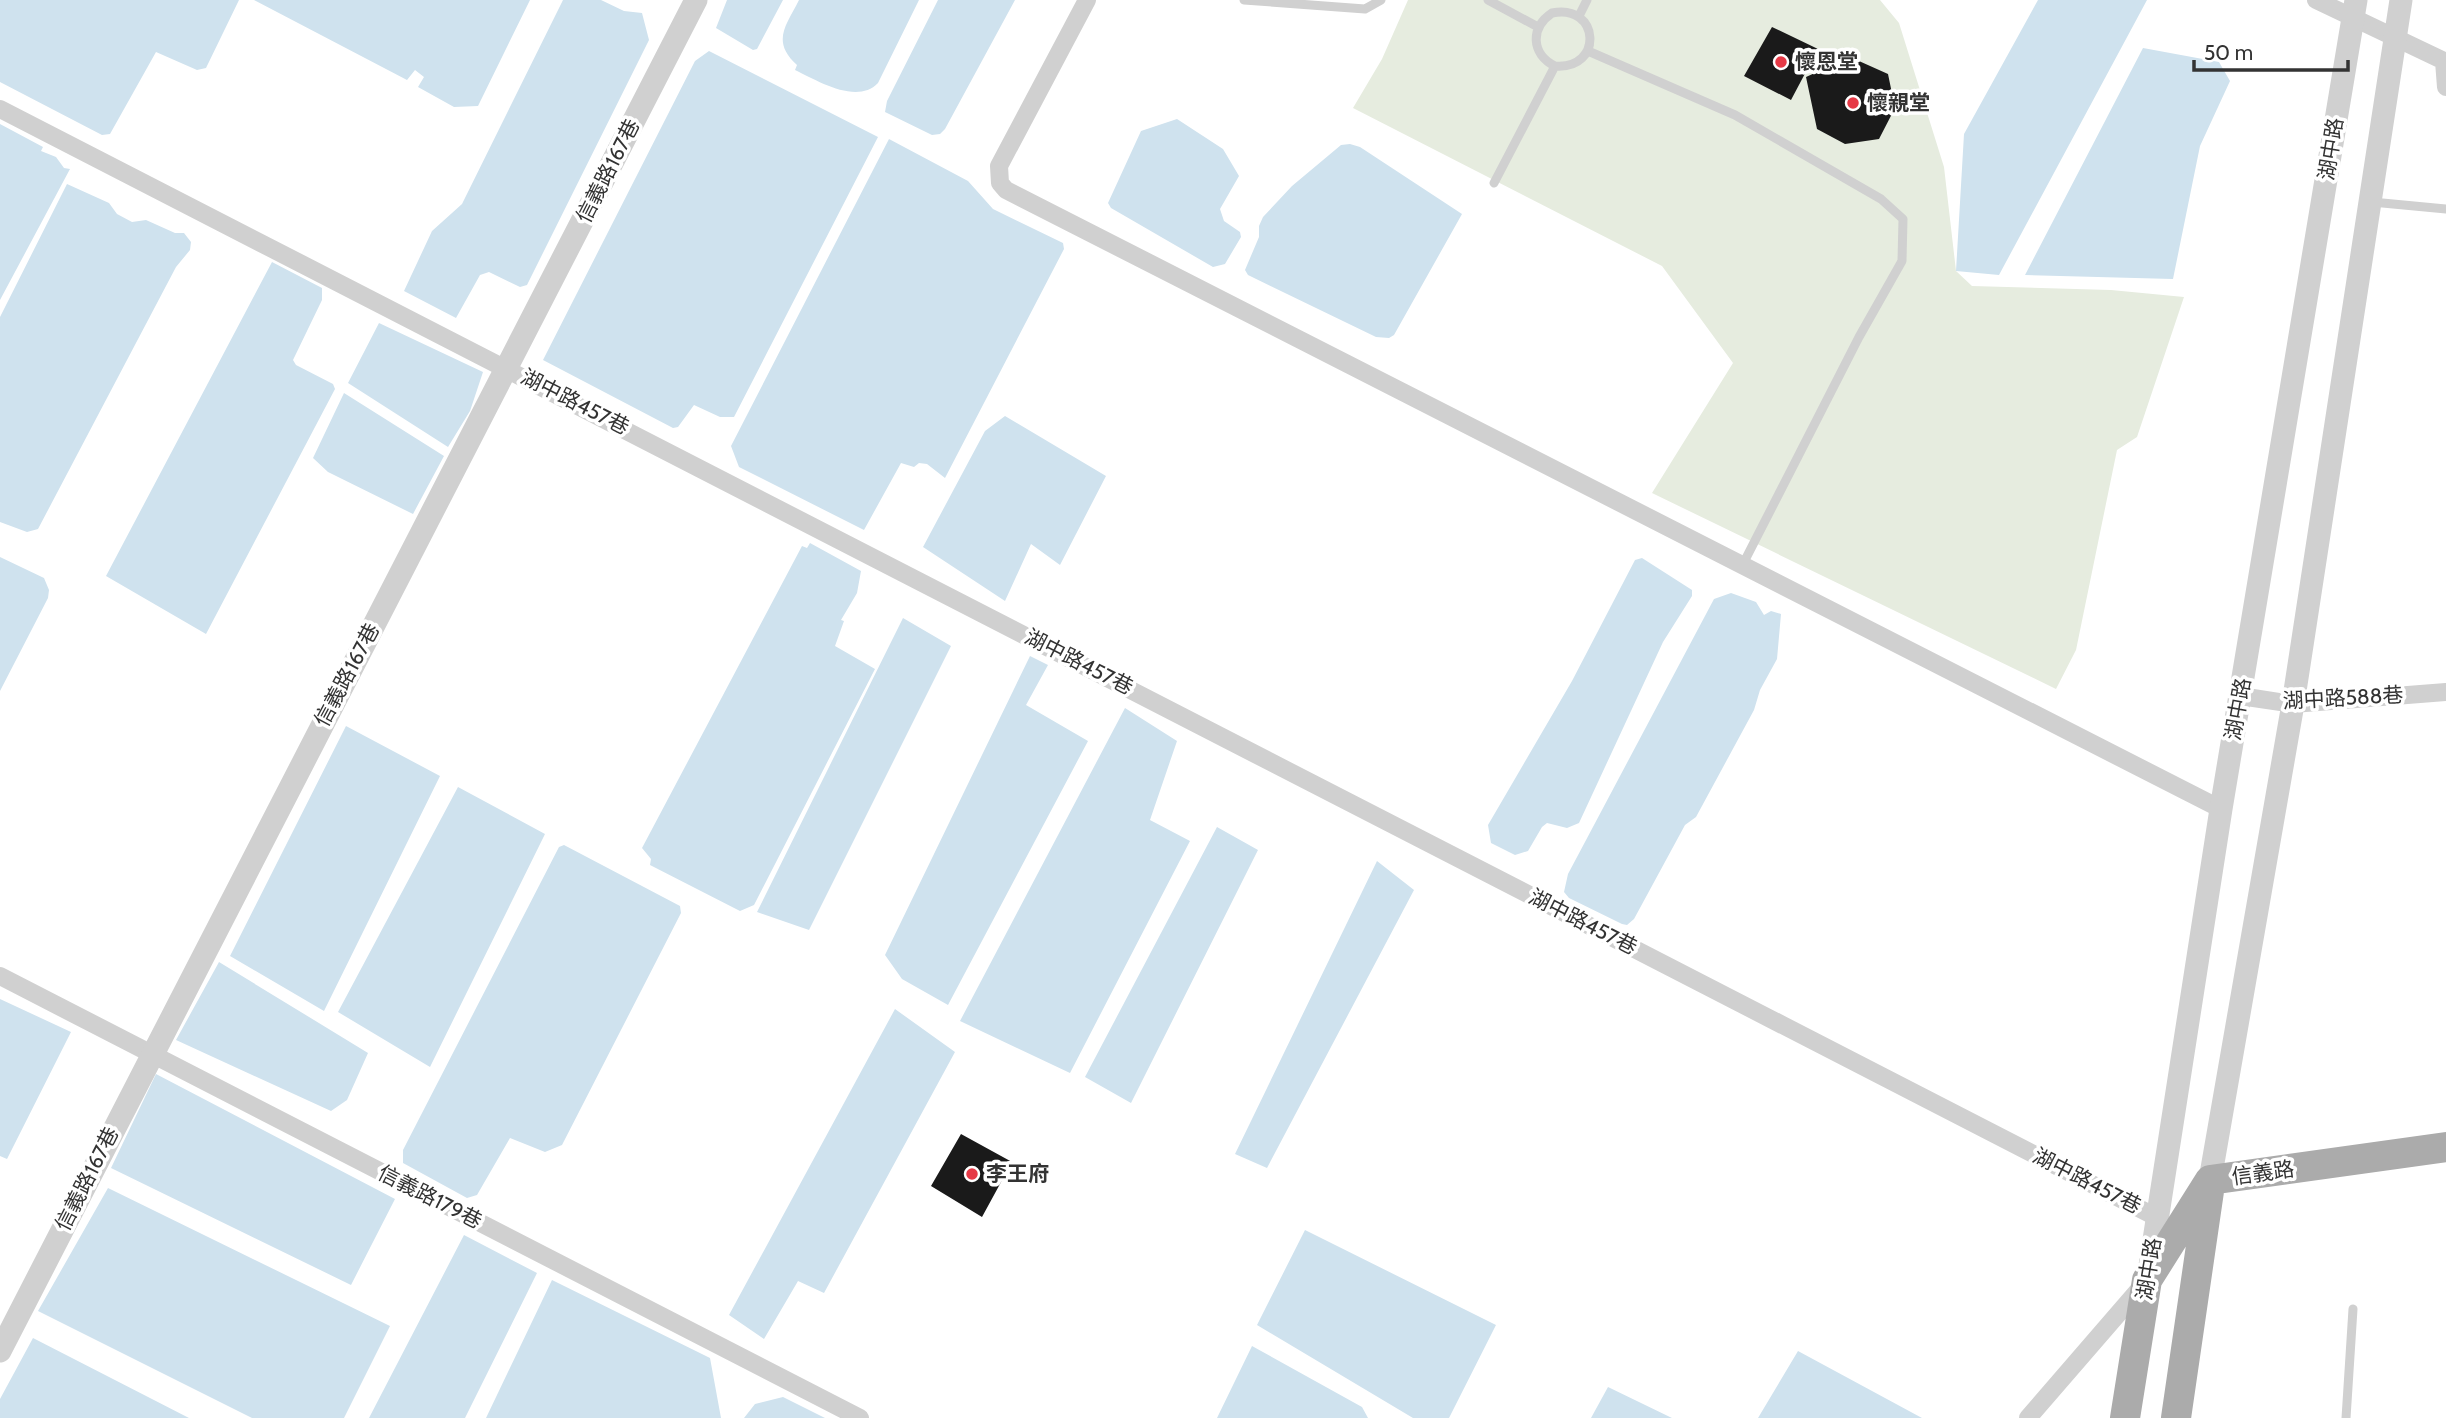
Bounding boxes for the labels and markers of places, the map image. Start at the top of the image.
place label: 懷恩堂 [1795,49,1858,74]
marker: 懷恩堂 [1773,54,1789,70]
place label: 懷親堂 [1867,90,1930,115]
marker: 懷親堂 [1845,95,1861,111]
place label: 李王府 [986,1161,1049,1186]
marker: 李王府 [964,1166,980,1182]

